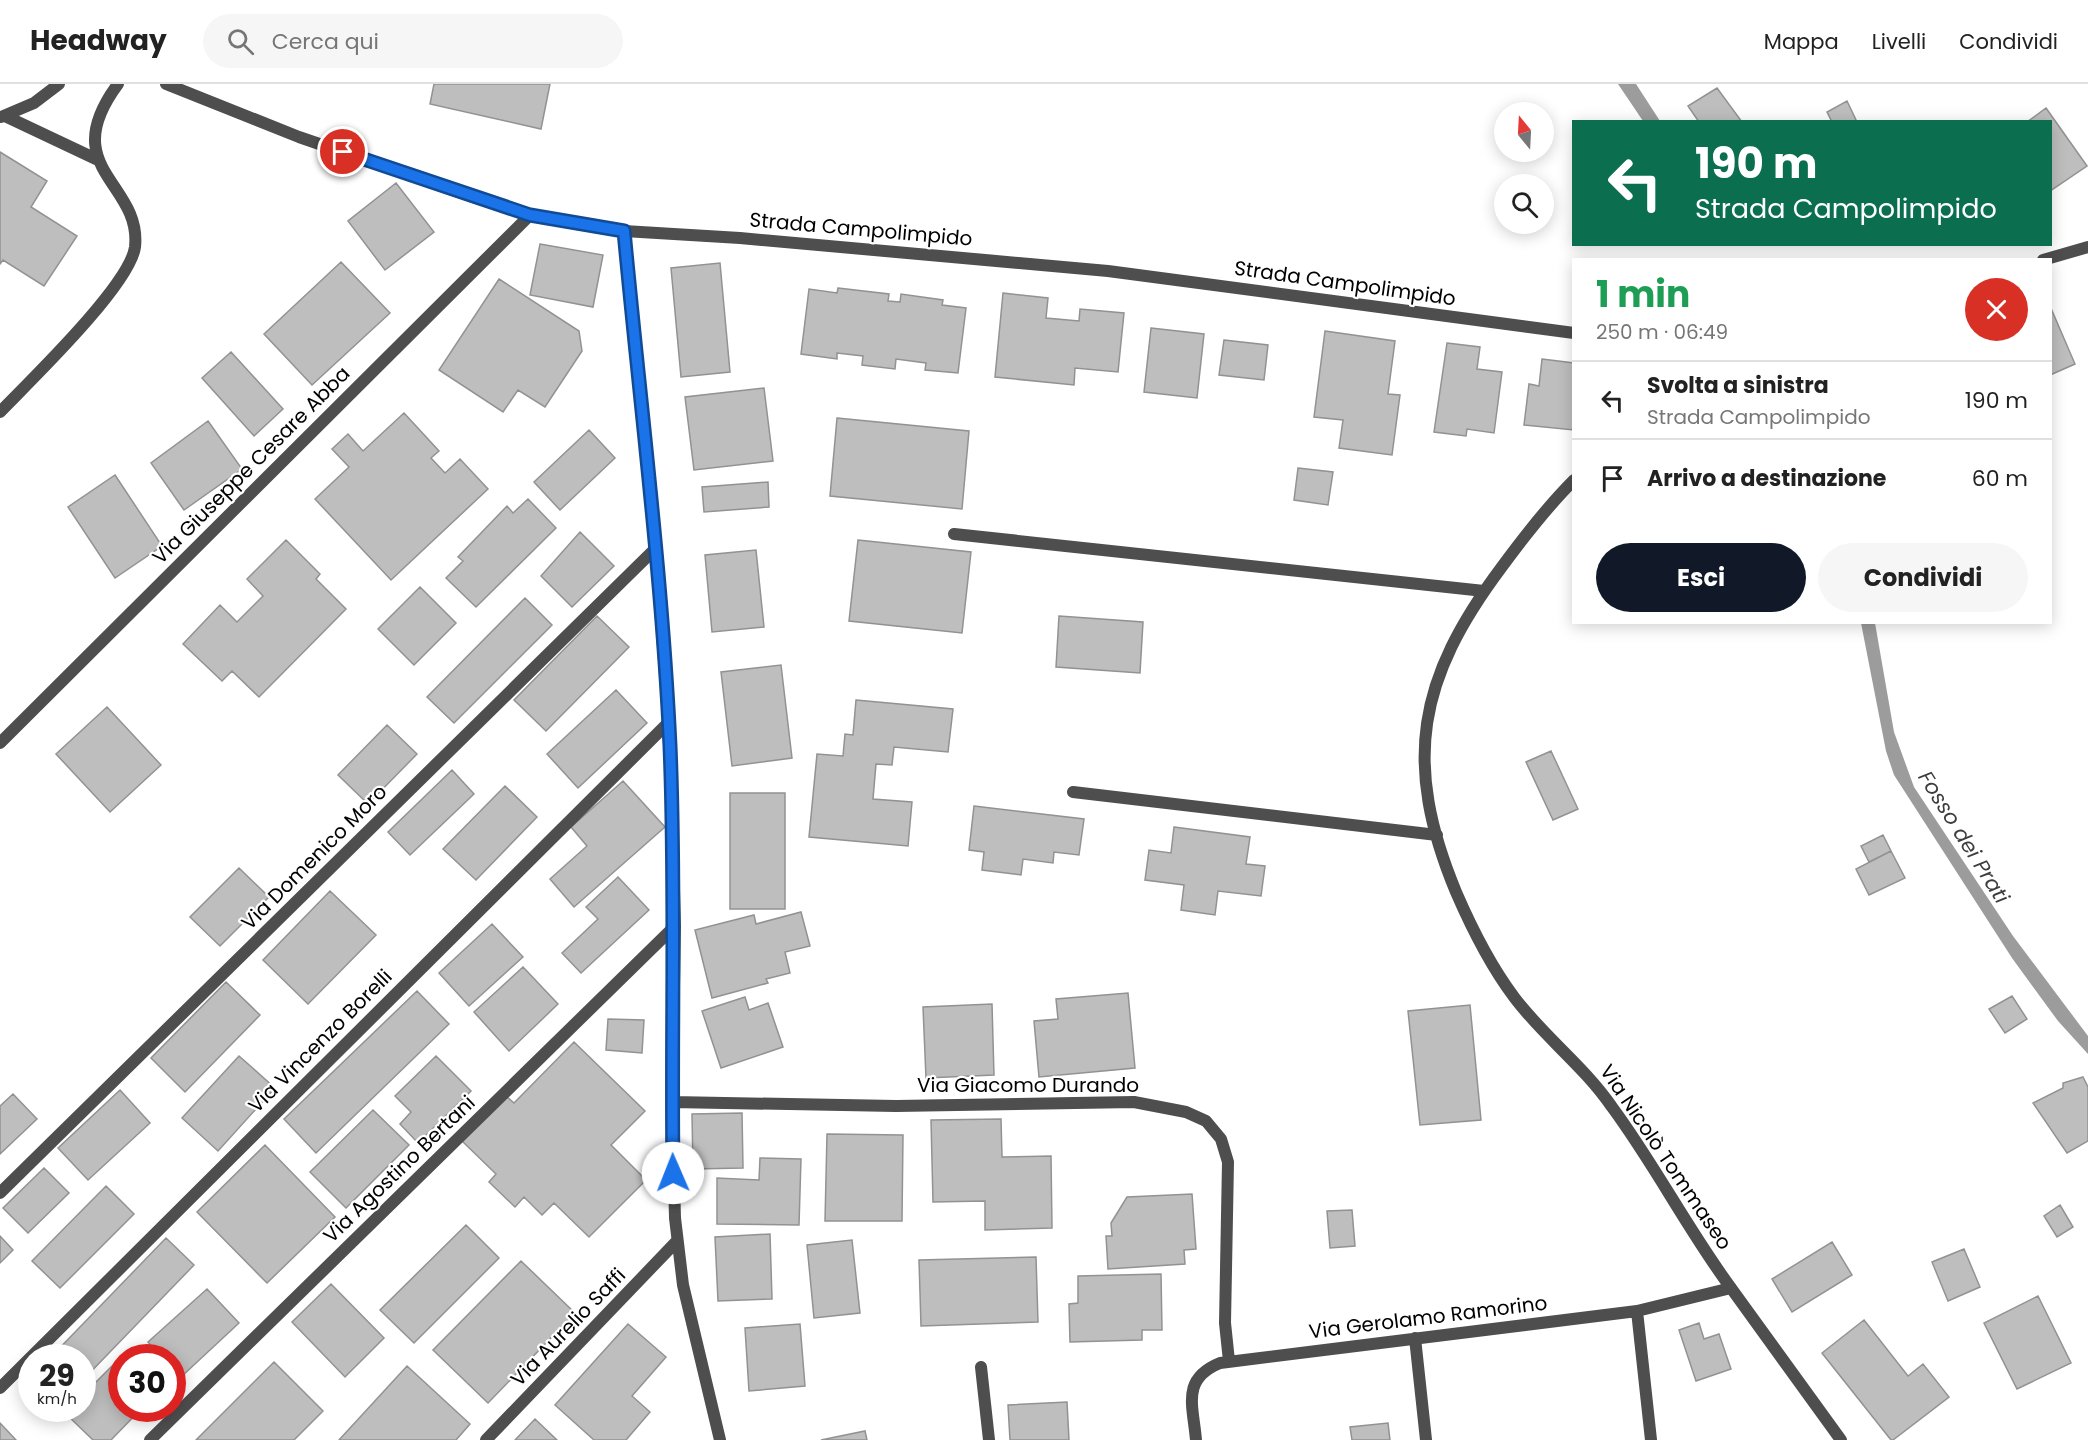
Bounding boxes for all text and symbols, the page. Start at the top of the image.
search box [203,14,623,68]
text: Headway [30,21,167,60]
icon: search [224,25,257,58]
text: Cerca qui [272,26,379,57]
text: Mappa [1764,27,1839,56]
text: Livelli [1872,27,1926,56]
text: Condividi [1959,27,2058,56]
north arrow [1494,102,1554,162]
map controls [1494,102,1554,234]
pin [317,126,368,177]
text: 190 m [1695,134,1817,193]
icon: arrive [326,135,359,168]
icon: left [1596,144,1674,222]
button: search [1494,174,1554,234]
text: Strada Campolimpido [1695,190,1997,227]
street label: Strada Campolimpido [748,205,974,253]
street label: Strada Campolimpido [1232,254,1458,312]
text: 1 min [1596,269,1690,320]
button: close [1965,278,2028,341]
text: 250 m · 06:49 [1596,318,1728,346]
street label: Via Giuseppe Cesare Abba [146,360,356,570]
text: Svolta a sinistra [1647,370,1829,401]
icon: left [1596,384,1629,417]
text: 190 m [1965,385,2028,416]
text: Strada Campolimpido [1647,403,1870,431]
icon: arrive [1596,462,1629,495]
text: Arrivo a destinazione [1647,463,1886,494]
text: 60 m [1972,463,2028,494]
button: Esci [1596,543,1806,612]
button: Condividi [1818,543,2028,612]
water label: Fosso dei Prati [1912,765,2017,910]
street label: Via Domenico Moro [235,778,393,936]
street label: Via Vincenzo Borelli [242,963,398,1119]
street label: Via Nicolò Tommaseo [1593,1059,1739,1255]
street label: Via Giacomo Durando [917,1071,1139,1099]
street label: Via Agostino Bertani [317,1089,481,1249]
position arrow [641,1141,705,1205]
street label: Via Aurelio Saffi [504,1262,632,1392]
street label: Via Gerolamo Ramorino [1307,1288,1549,1346]
speed limit sign: 30 [108,1344,186,1422]
text: 29 [39,1354,75,1397]
text: km/h [37,1388,77,1409]

